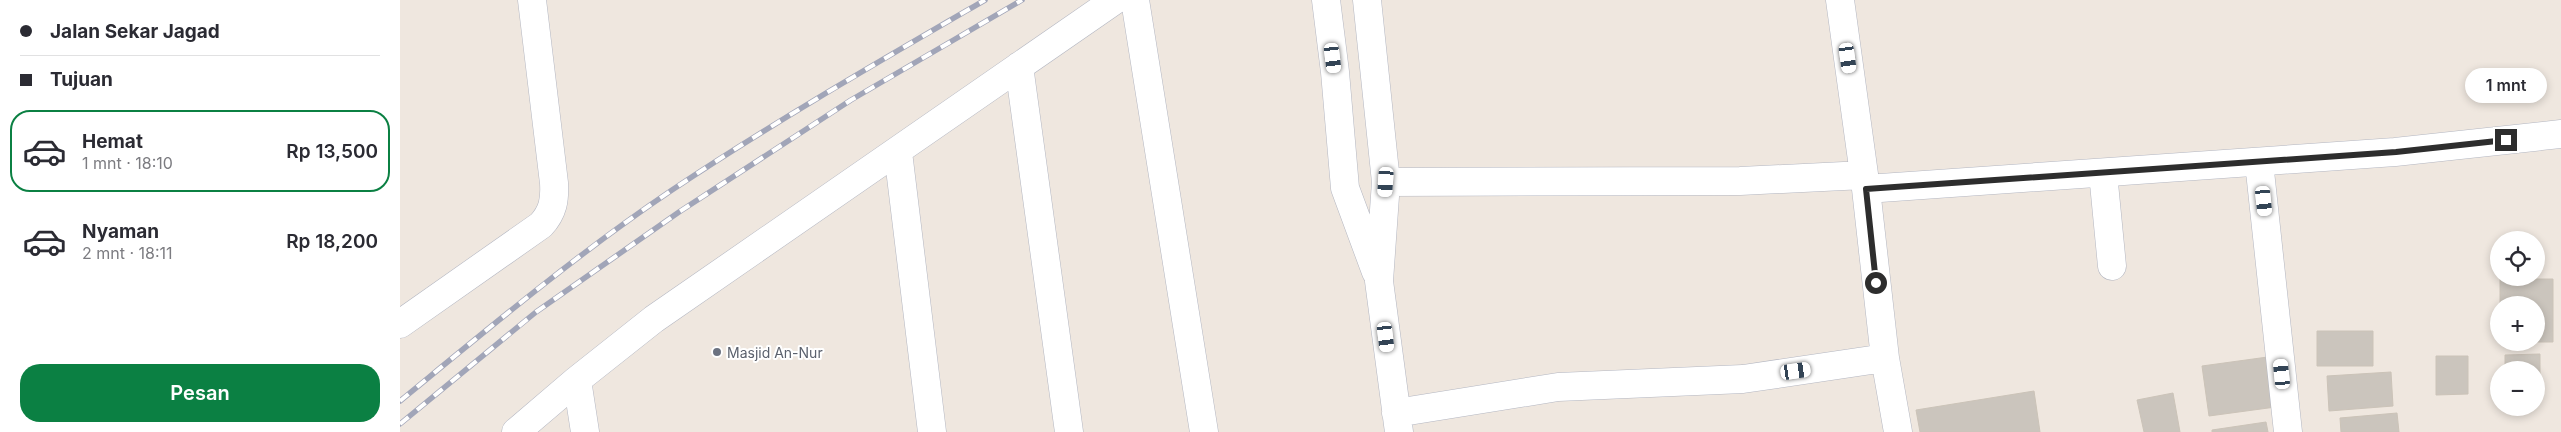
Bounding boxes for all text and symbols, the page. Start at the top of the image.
text: Jalan Sekar Jagad [50,20,220,43]
car [1323,42,1342,74]
car [1838,42,1857,74]
text: Tujuan [50,68,113,91]
callout: 1 mnt [2465,68,2547,102]
text: 1 mnt [2486,75,2526,95]
icon: car [22,129,67,174]
route end [2495,129,2517,151]
text: Hemat [82,130,143,153]
text: Rp 13,500 [286,140,378,163]
text: 1 mnt · 18:10 [82,153,173,173]
car [1377,167,1394,197]
car [2254,185,2273,217]
icon: car [22,219,67,264]
text: Nyaman [82,220,159,243]
text: Rp 18,200 [286,230,378,253]
map controls [2490,231,2545,416]
button: locate [2490,231,2545,286]
text: 2 mnt · 18:11 [82,243,173,263]
route start [1865,272,1887,294]
button: + [2490,296,2545,351]
car [1376,321,1395,353]
place label: Masjid An-Nur [727,344,823,361]
marker: Masjid An-Nur [711,346,723,358]
car [2272,358,2291,390]
car [1780,361,1811,381]
button: − [2490,361,2545,416]
button: Pesan [20,364,380,422]

